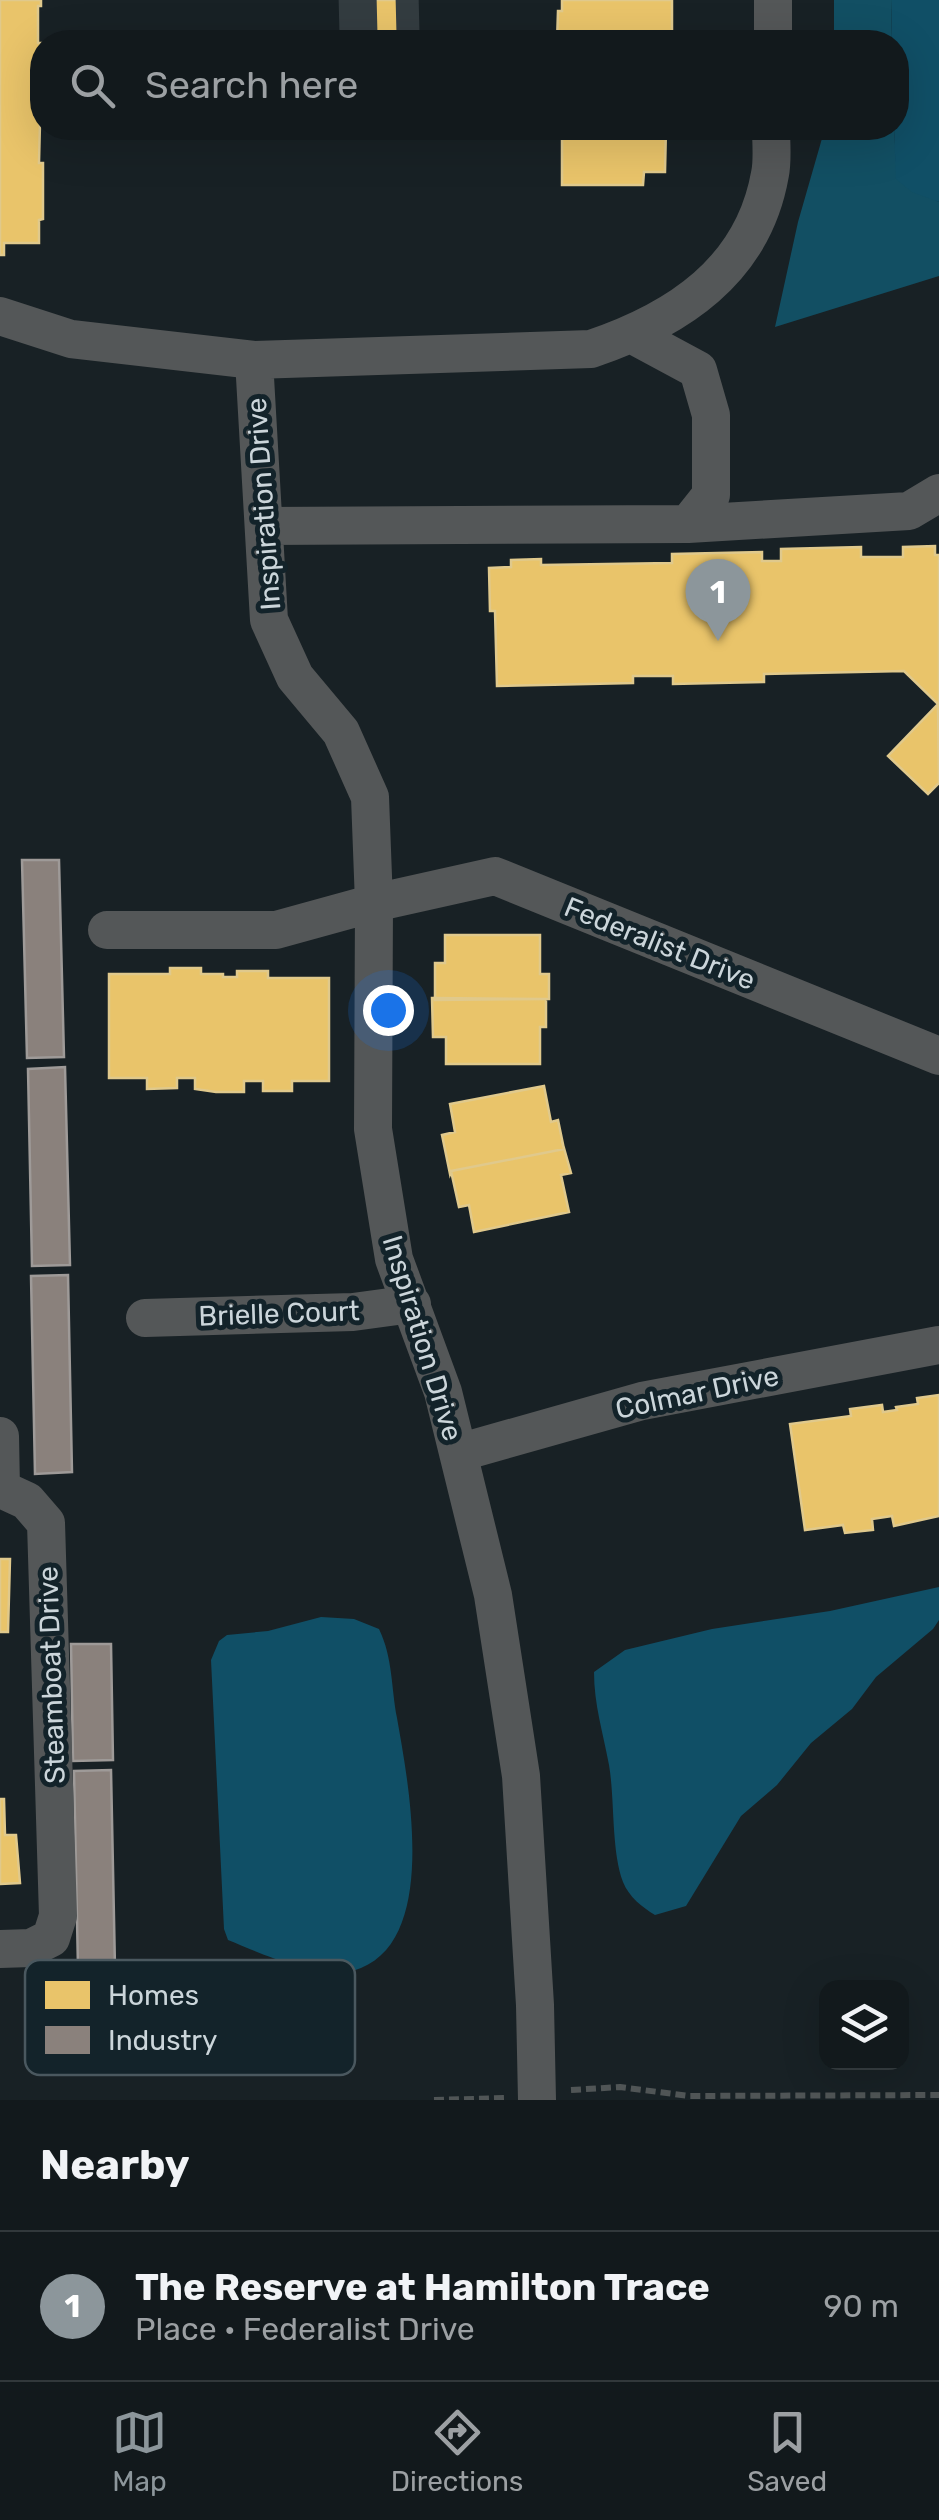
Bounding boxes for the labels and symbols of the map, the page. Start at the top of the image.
street label: Inspiration Drive [240,397,287,611]
pin: 1 [686,558,750,641]
street label: Federalist Drive [560,890,760,997]
your location [363,985,414,1036]
street label: Inspiration Drive [376,1231,469,1445]
street label: Brielle Court [198,1294,360,1333]
street label: Colmar Drive [612,1359,782,1426]
street label: Steamboat Drive [31,1566,72,1784]
legend [25,1960,355,2075]
text: Homes [108,1979,199,2012]
text: Industry [108,2024,217,2057]

